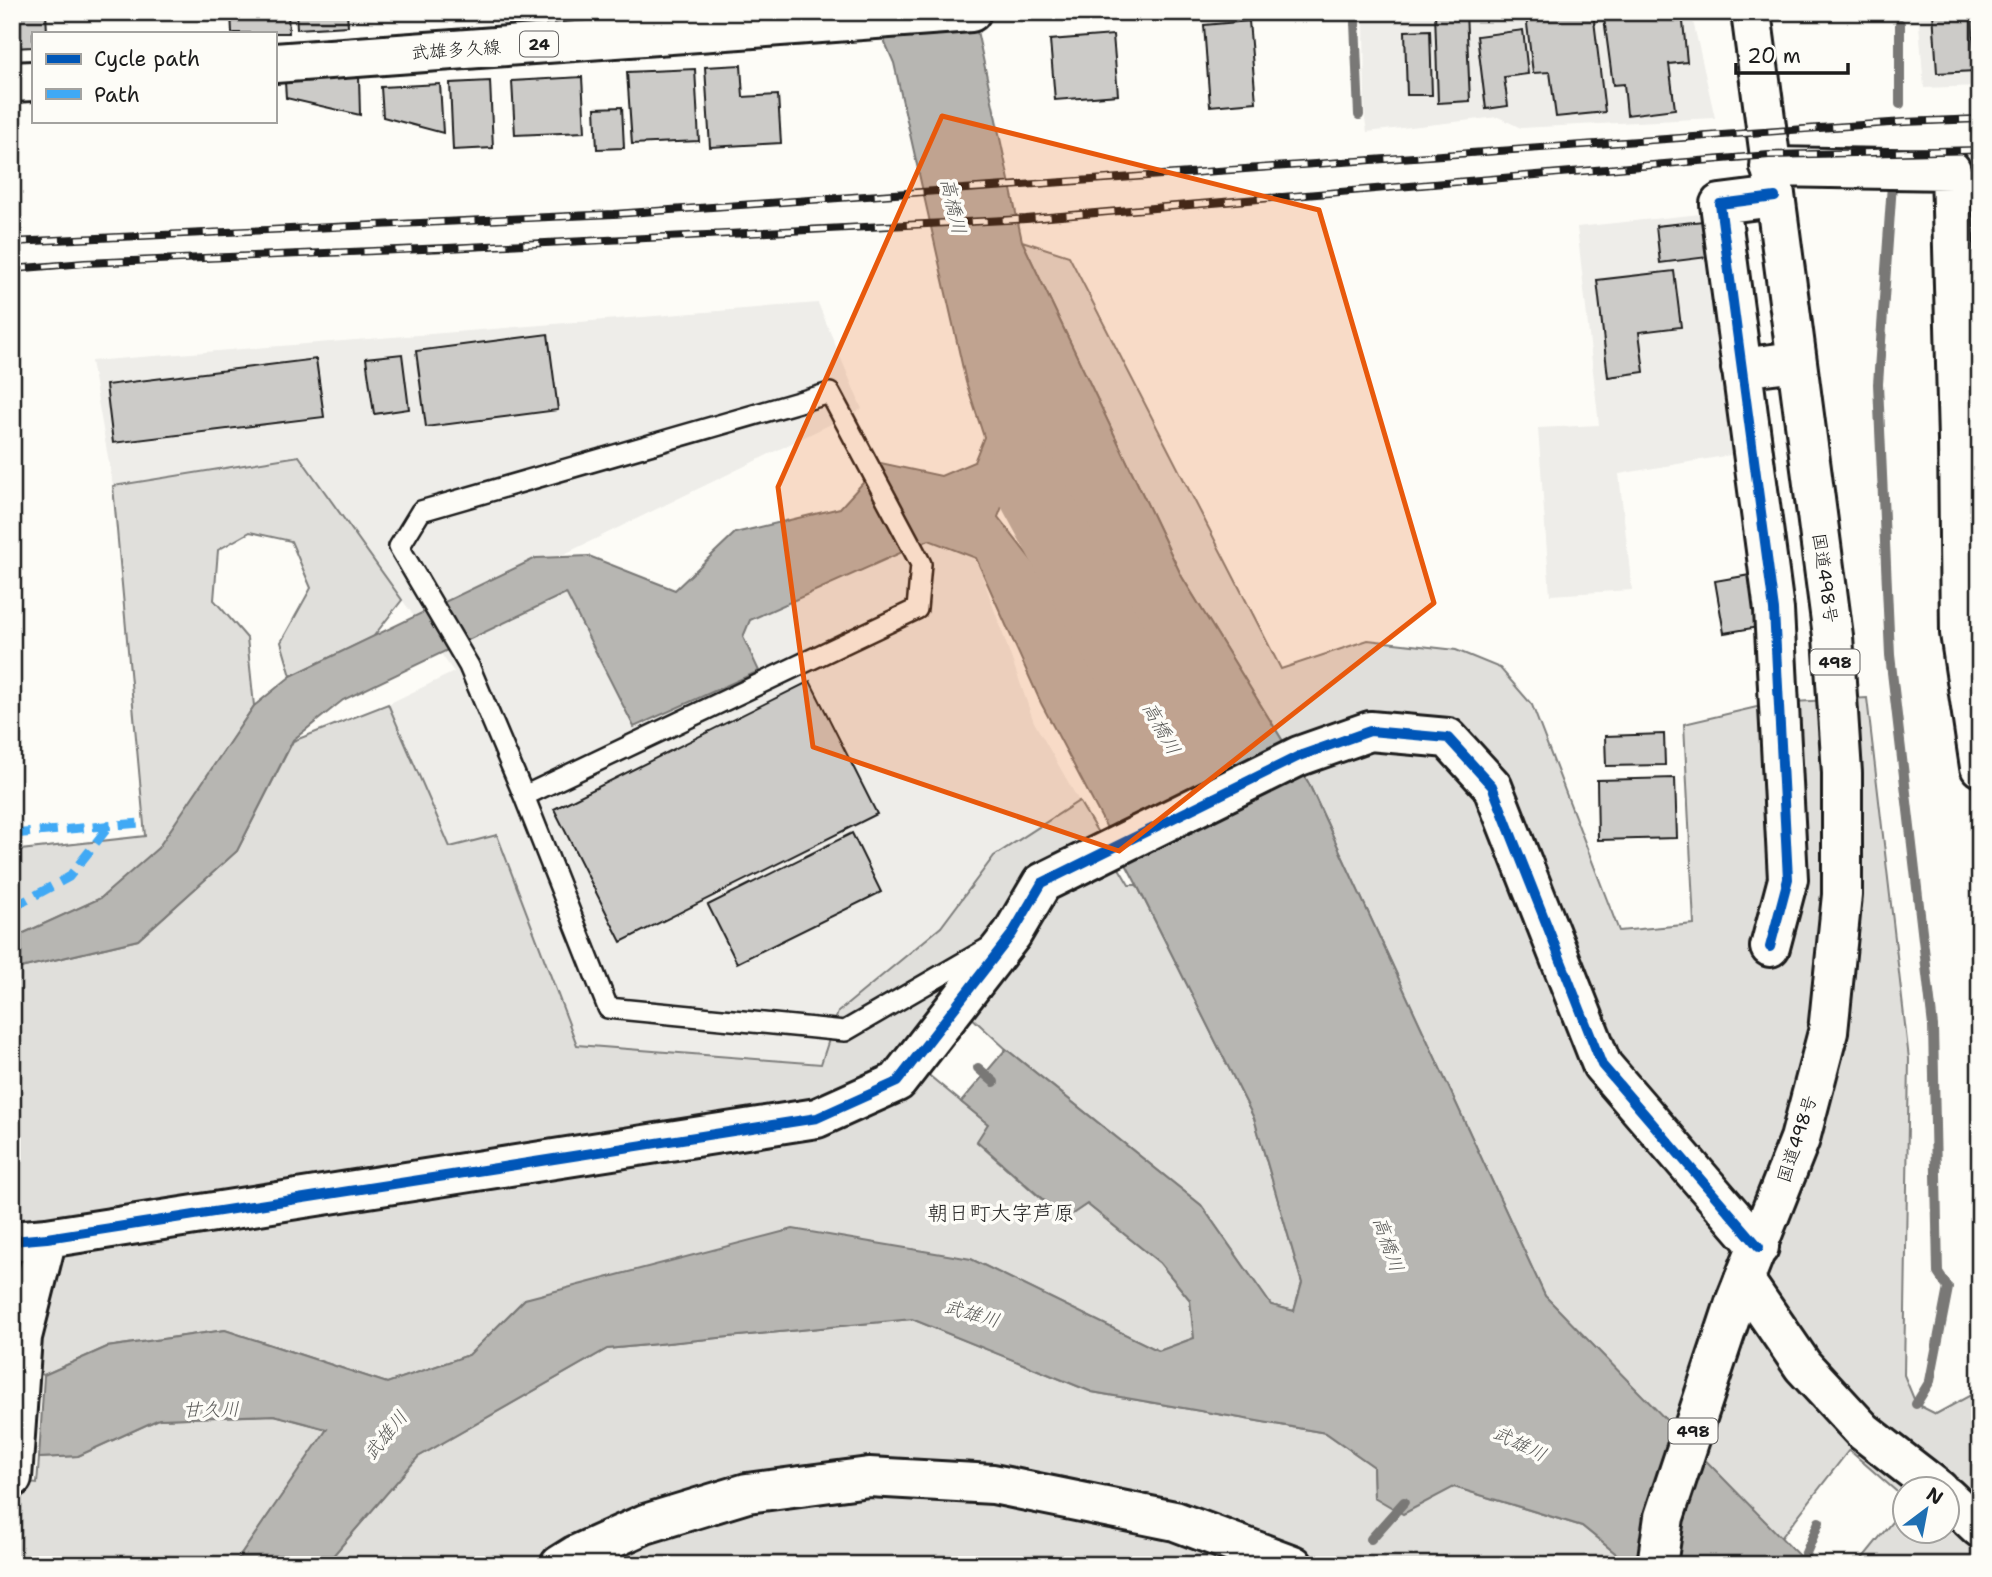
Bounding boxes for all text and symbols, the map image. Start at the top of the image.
legend [32,32,276,122]
road number: 24 [520,32,558,56]
scale bar [1736,32,1848,76]
street label: 武雄多久線 [410,35,502,65]
text: 20 m [1747,42,1801,70]
text: Cycle path [94,45,200,73]
text: Path [94,81,140,109]
water label: 高橋川 [935,176,972,237]
street label: 国道498号 [1807,531,1843,625]
road number: 498 [1811,650,1860,674]
water label: 高橋川 [1137,697,1186,759]
street label: 国道498号 [1772,1092,1822,1186]
district label: 朝日町大字芦原 [928,1199,1075,1227]
water label: 高橋川 [1367,1213,1410,1275]
water label: 武雄川 [941,1294,1003,1333]
water label: 甘久川 [182,1397,240,1422]
water label: 武雄川 [358,1405,413,1465]
road number: 498 [1668,1418,1718,1443]
water label: 武雄川 [1489,1420,1551,1467]
north arrow [1890,1476,1960,1546]
text: N [1922,1481,1948,1511]

